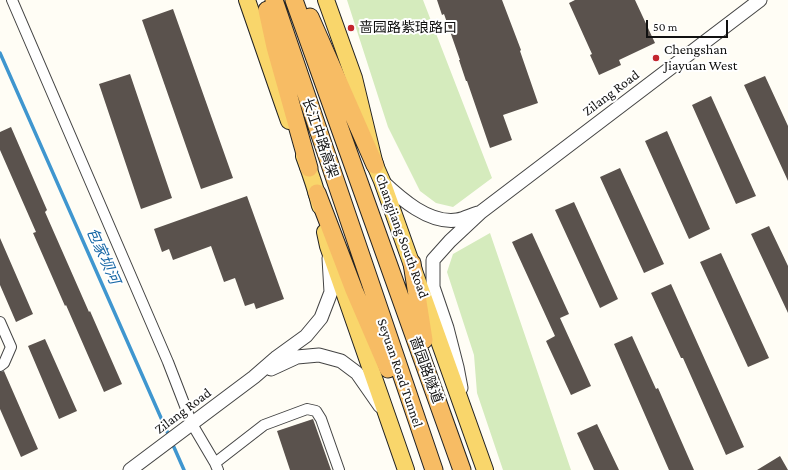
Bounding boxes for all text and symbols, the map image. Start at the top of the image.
scale bar [648,12,730,38]
place label: 啬园路紫琅路口 [359,20,457,36]
text: 50 m [653,20,677,34]
marker: 啬园路紫琅路口 [346,23,356,33]
place label: Chengshan Jiayuan West [664,42,737,74]
marker: Chengshan Jiayuan West [651,53,661,63]
street label: Zilang Road [579,66,643,120]
street label: 长江中路高架 [298,96,342,180]
street label: Changjiang South Road [372,172,432,300]
water label: 包家坝河 [83,225,123,287]
street label: Seyuan Road Tunnel [373,316,427,430]
street label: 啬园路隧道 [406,334,446,406]
street label: Zilang Road [151,384,215,438]

